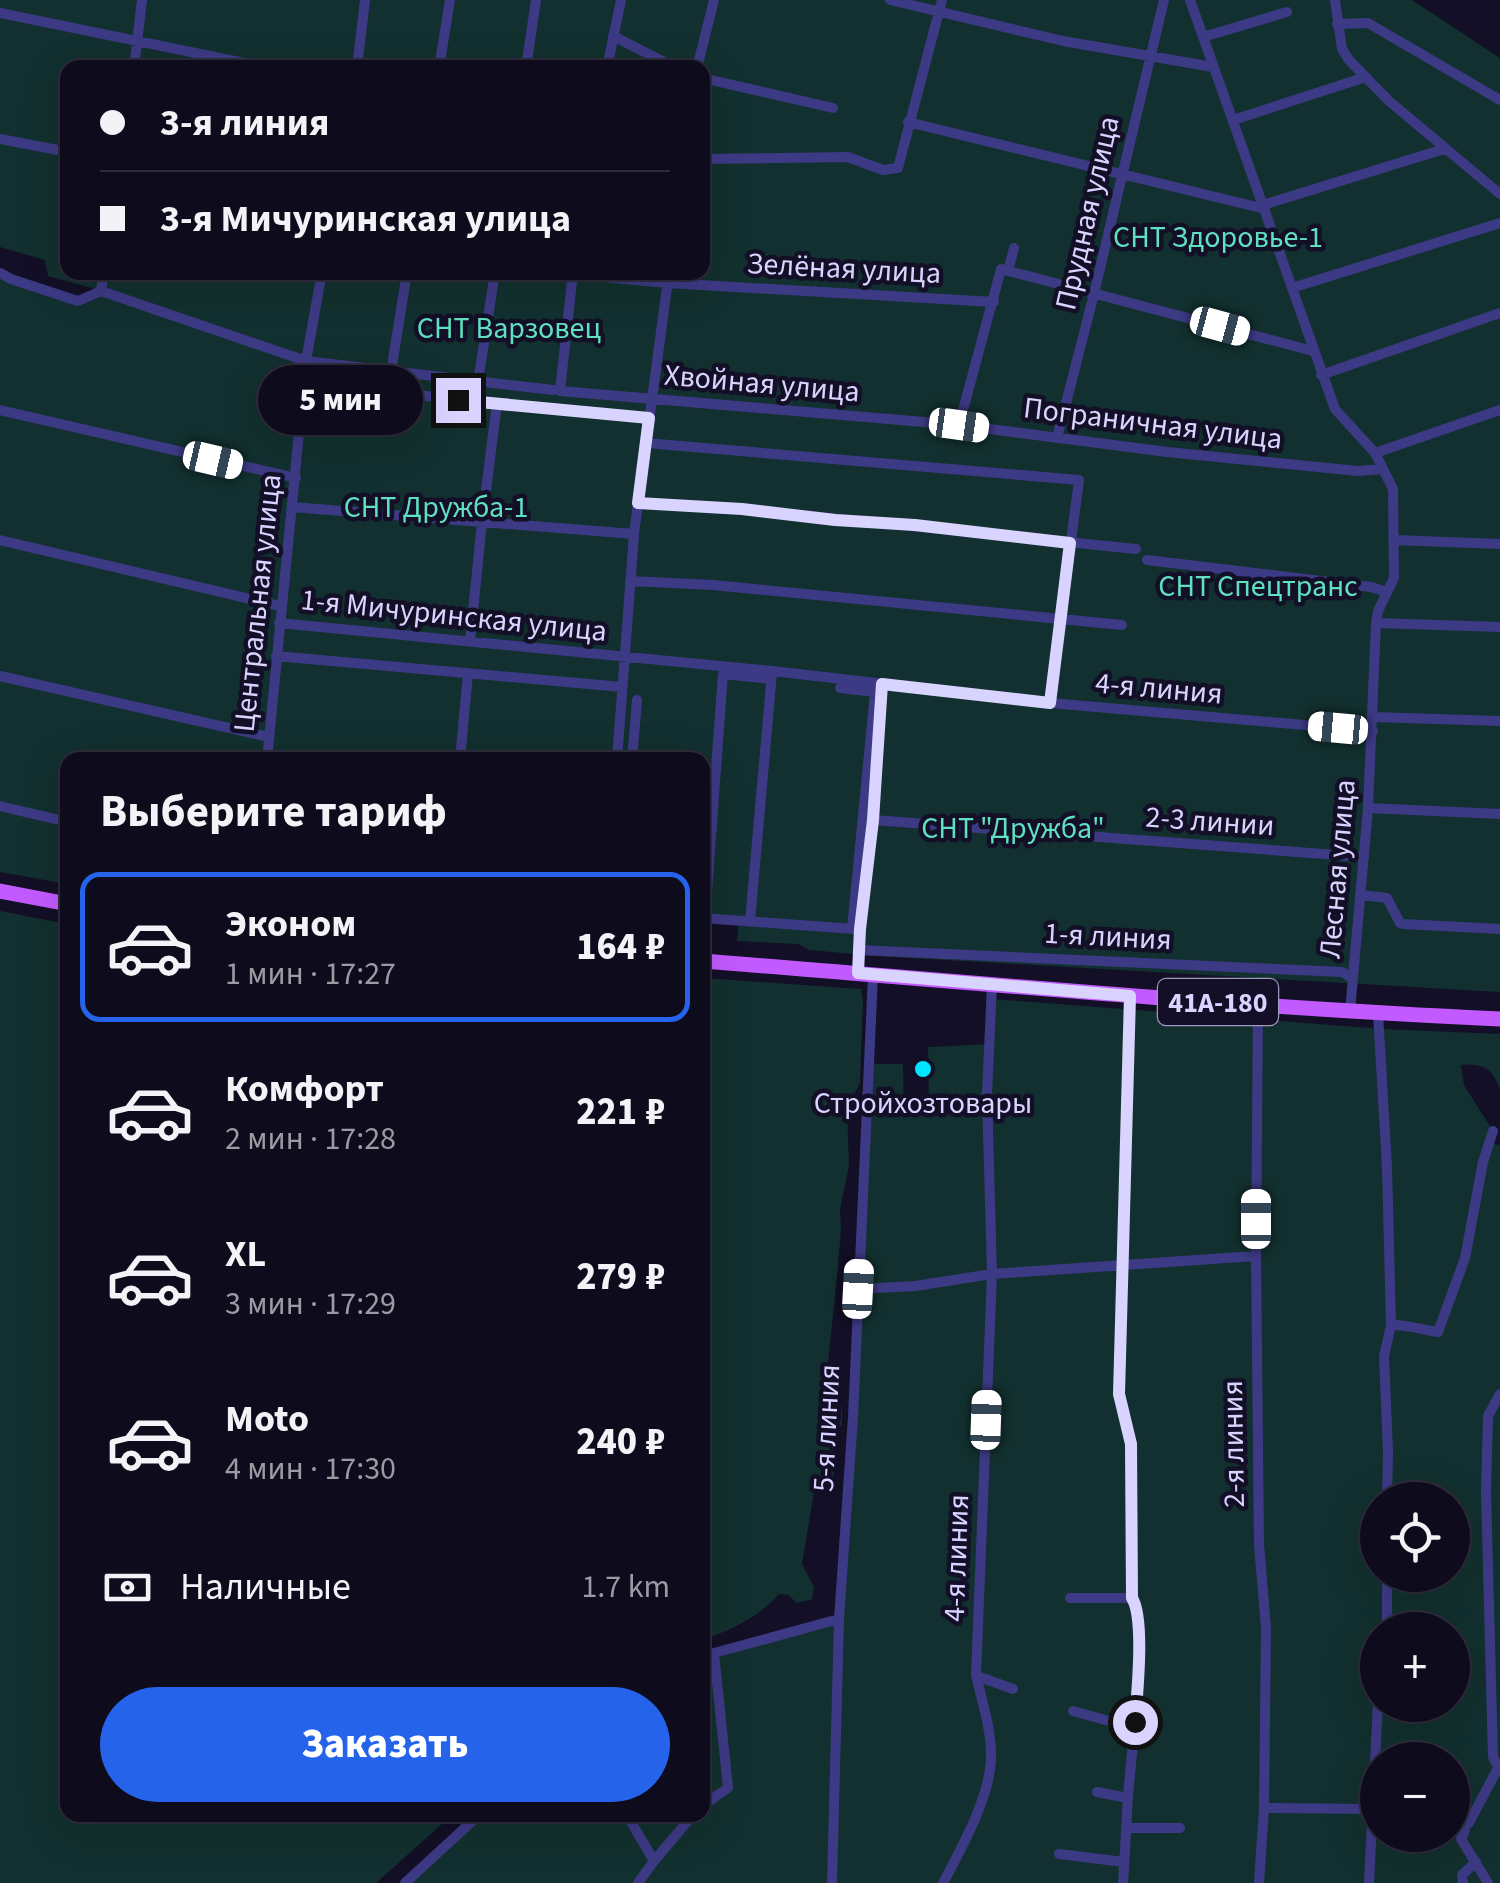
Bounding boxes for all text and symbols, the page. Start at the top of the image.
text: 3-я линия [160,96,330,150]
street label: Прудная улица [1044,112,1131,314]
text: 3-я Мичуринская улица [160,192,571,246]
park label: СНТ Здоровье-1 [1113,216,1323,259]
street label: Зелёная улица [746,242,942,295]
car [1187,304,1253,348]
park label: СНТ Варзовец [417,307,601,350]
street label: Хвойная улица [662,354,861,413]
callout: 5 мин [258,365,423,435]
text: 5 мин [299,377,382,423]
route end [436,378,481,423]
street label: Пограничная улица [1021,386,1285,461]
car [927,406,991,444]
car [180,439,246,481]
street label: Центральная улица [223,472,292,734]
park label: СНТ Дружба-1 [344,486,528,529]
park label: СНТ Спецтранс [1158,565,1358,608]
street label: 1-я Мичуринская улица [299,578,609,653]
street label: 4-я линия [1094,662,1224,715]
car [1307,710,1369,746]
street label: Лесная улица [1308,778,1367,960]
text: Выберите тариф [100,780,447,844]
street label: 2-3 линии [1144,796,1276,847]
park label: СНТ "Дружба" [921,807,1105,850]
text: Эконом [225,897,356,951]
icon: car [105,902,195,992]
street label: 1-я линия [1043,912,1173,961]
text: 164 ₽ [576,920,665,974]
text: 1 мин · 17:27 [225,951,396,997]
road number: 41А-180 [1158,979,1278,1025]
marker: Стройхозтовары [912,1058,934,1080]
text: Комфорт [225,1062,384,1116]
icon: car [105,1067,195,1157]
place label: Стройхозтовары [814,1082,1032,1125]
text: 221 ₽ [576,1085,665,1139]
text: 2 мин · 17:28 [225,1116,396,1162]
car [1241,1189,1271,1249]
text: XL [225,1227,266,1281]
icon: car [105,1232,195,1322]
text: 279 ₽ [576,1250,665,1304]
car [841,1258,875,1320]
text: 3 мин · 17:29 [225,1281,396,1327]
street label: 5-я линия [802,1363,851,1493]
street label: 2-я линия [1211,1380,1256,1508]
car [970,1389,1002,1451]
text: Moto [225,1392,309,1446]
icon: car [105,1397,195,1487]
text: 240 ₽ [576,1415,665,1469]
text: 4 мин · 17:30 [225,1446,396,1492]
map controls [1360,1482,1470,1852]
button: locate [1360,1482,1470,1592]
street label: 4-я линия [933,1494,980,1622]
icon: cash [100,1560,155,1615]
text: Наличные [180,1560,351,1614]
text: 1.7 km [581,1564,670,1610]
button: + [1360,1612,1470,1722]
button: Заказать [100,1687,670,1802]
route start [1113,1700,1158,1745]
button: − [1360,1742,1470,1852]

